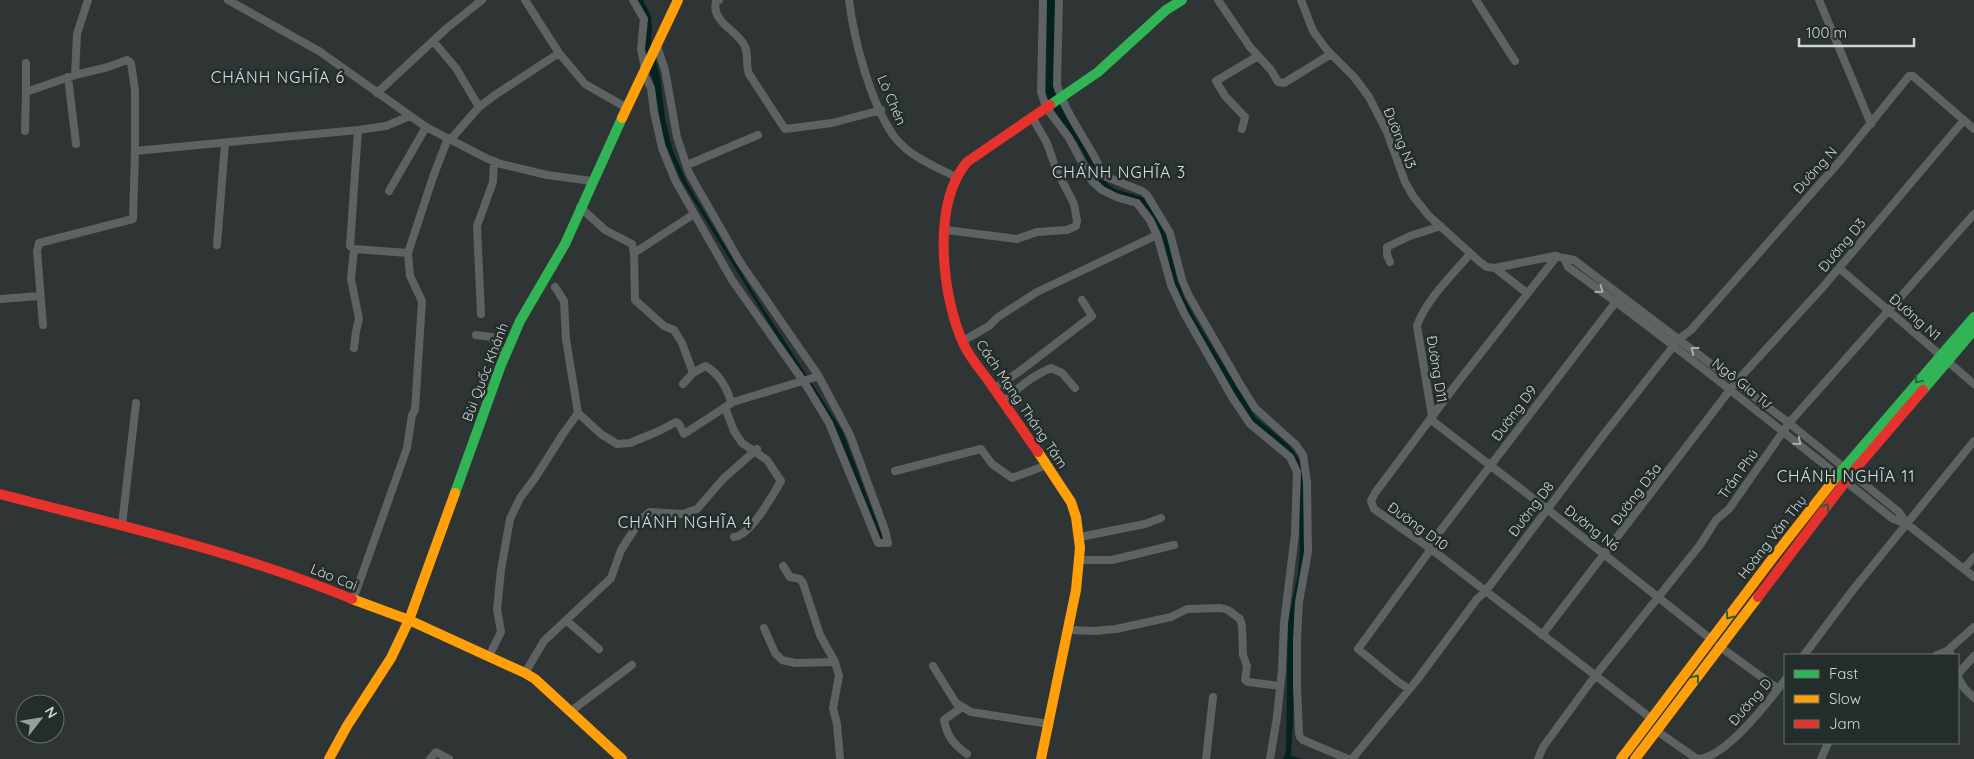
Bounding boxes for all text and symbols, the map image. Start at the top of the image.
scale bar [1799,15,1914,47]
text: 100 m [1806,23,1847,42]
district label: CHÁNH NGHĨA 6 [211,67,345,87]
street label: Lò Chén [873,72,911,128]
street label: Đường N3 [1380,105,1420,171]
street label: Đường N [1789,143,1841,197]
district label: CHÁNH NGHĨA 3 [1052,162,1186,182]
street label: Đường D3 [1814,214,1870,276]
one-way arrow [1594,284,1604,293]
street label: Đường N1 [1886,290,1944,344]
street label: Bùi Quốc Khánh [458,320,512,424]
street label: Đường D11 [1423,334,1451,404]
street label: Cách Mạng Tháng Tám [972,336,1072,472]
one-way arrow [1691,347,1700,355]
street label: Ngô Gia Tự [1708,354,1776,413]
one-way arrow [1916,374,1924,383]
street label: Đường D9 [1487,381,1541,444]
one-way arrow [1792,437,1801,445]
street label: Trần Phú [1714,445,1762,503]
street label: Đường D3a [1607,459,1665,529]
district label: CHÁNH NGHĨA 11 [1777,466,1915,486]
street label: Đường D8 [1504,478,1558,540]
street label: Hoàng Văn Thụ [1734,491,1810,583]
street label: Đường D10 [1384,498,1452,554]
street label: Đường N6 [1561,501,1623,555]
one-way arrow [1820,504,1828,513]
district label: CHÁNH NGHĨA 4 [618,512,752,532]
street label: Lào Cai [308,560,360,594]
one-way arrow [1726,610,1735,620]
legend [1784,654,1959,744]
text: Fast [1829,664,1858,683]
one-way arrow [1690,675,1698,684]
street label: Đường D [1724,675,1776,729]
text: Slow [1829,689,1861,708]
north arrow [15,694,65,744]
text: N [41,703,62,721]
text: Jam [1829,714,1860,733]

